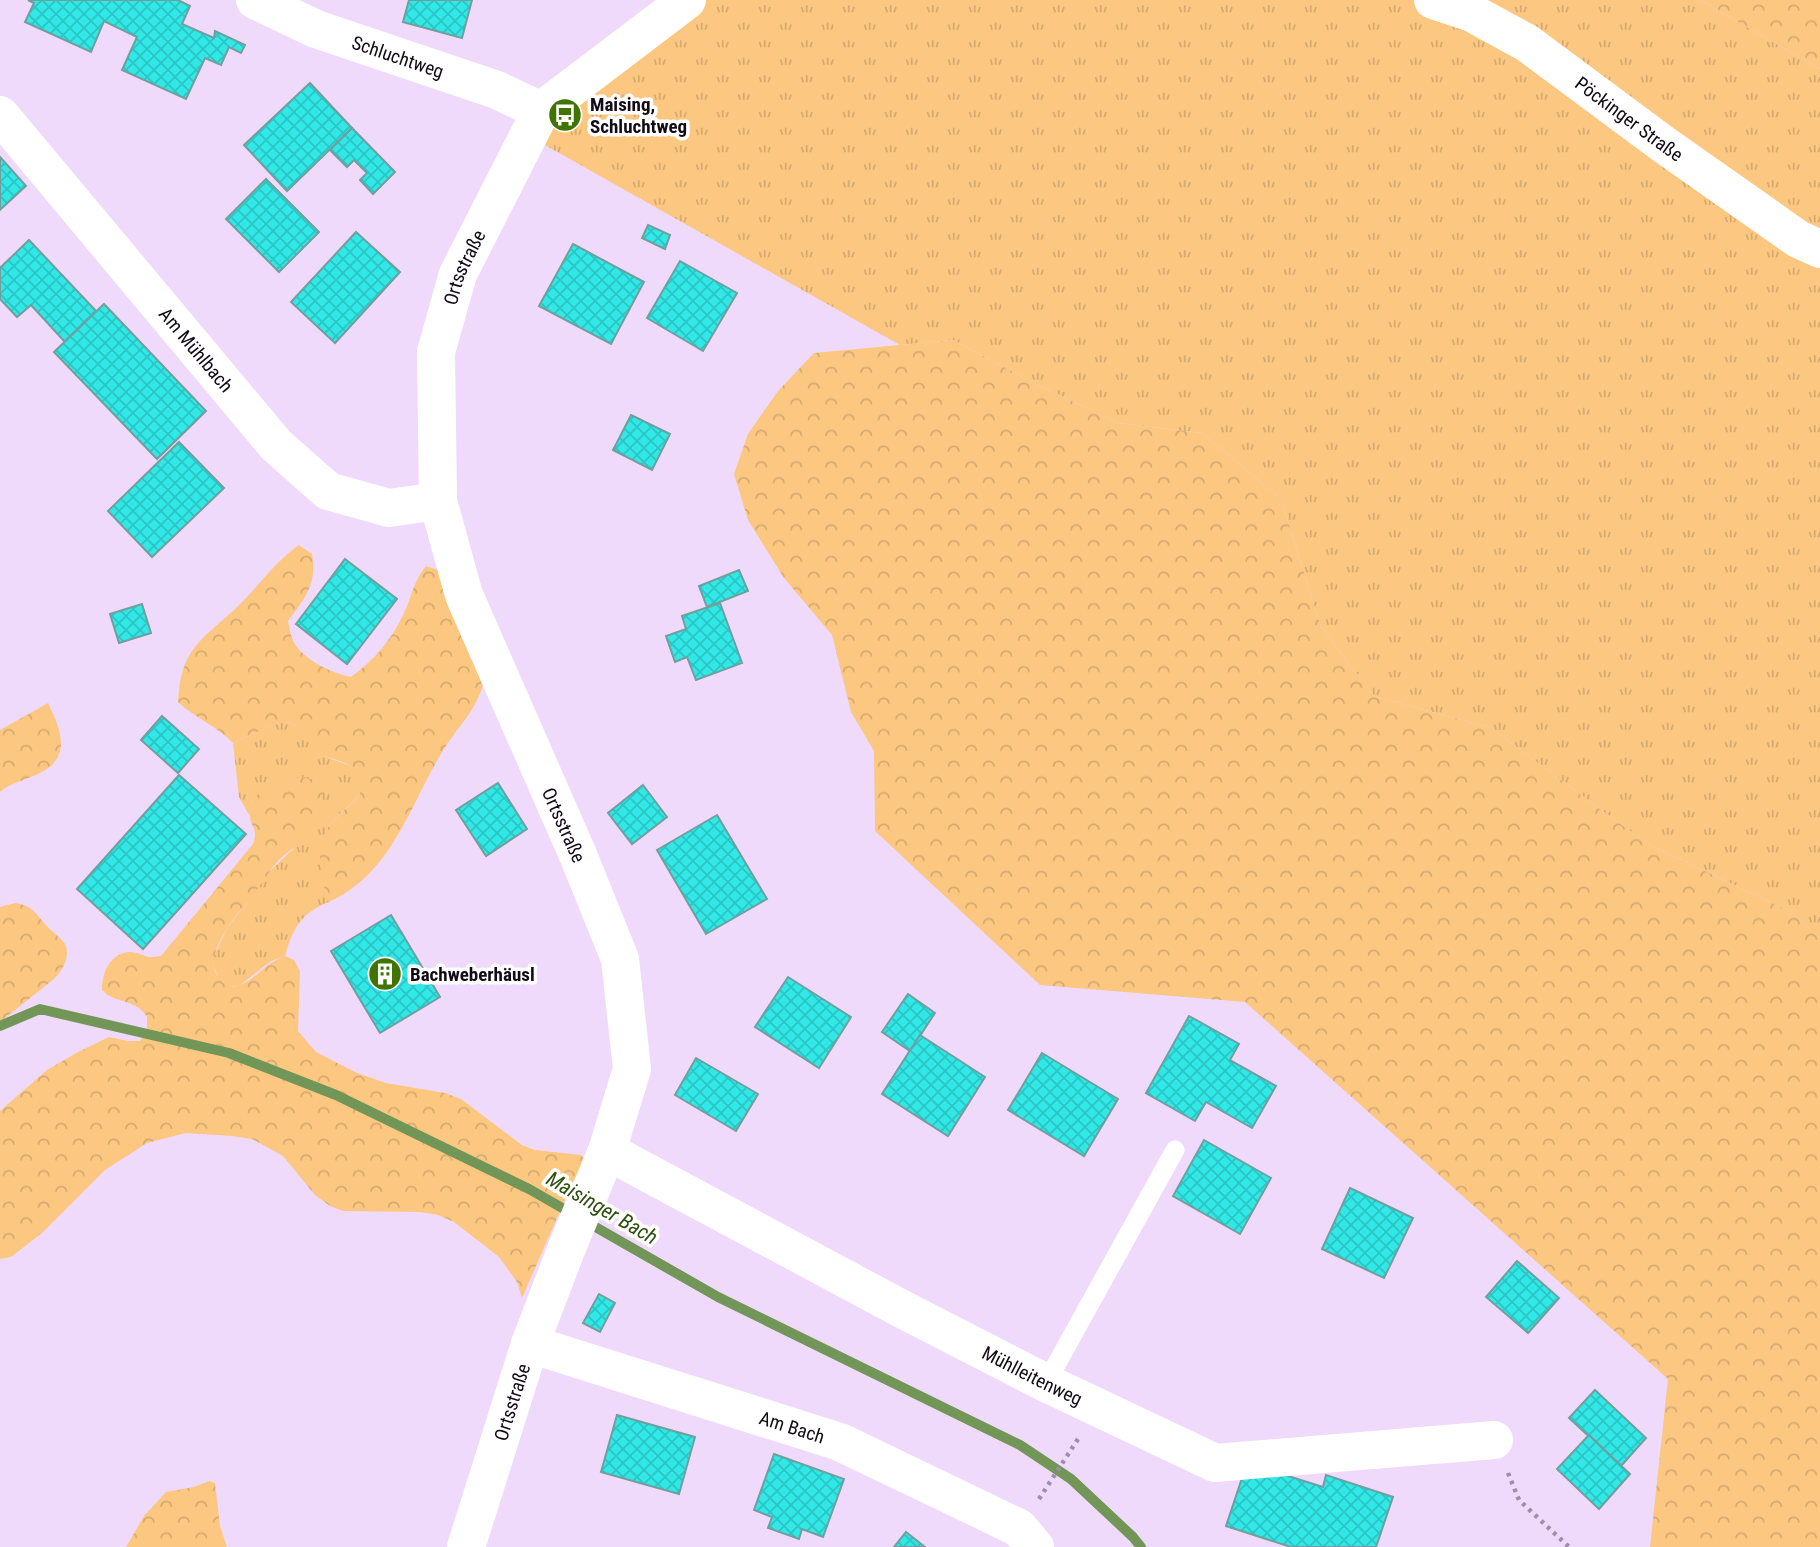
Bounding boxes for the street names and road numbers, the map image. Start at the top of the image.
street label: Schluchtweg [349,31,447,83]
street label: Pöckinger Straße [1571,72,1687,166]
street label: Ortsstraße [439,226,491,308]
street label: Am Mühlbach [154,303,238,397]
street label: Ortsstraße [537,784,590,866]
street label: Mühlleitenweg [978,1341,1086,1411]
street label: Ortsstraße [489,1361,535,1444]
street label: Am Bach [757,1406,828,1448]

